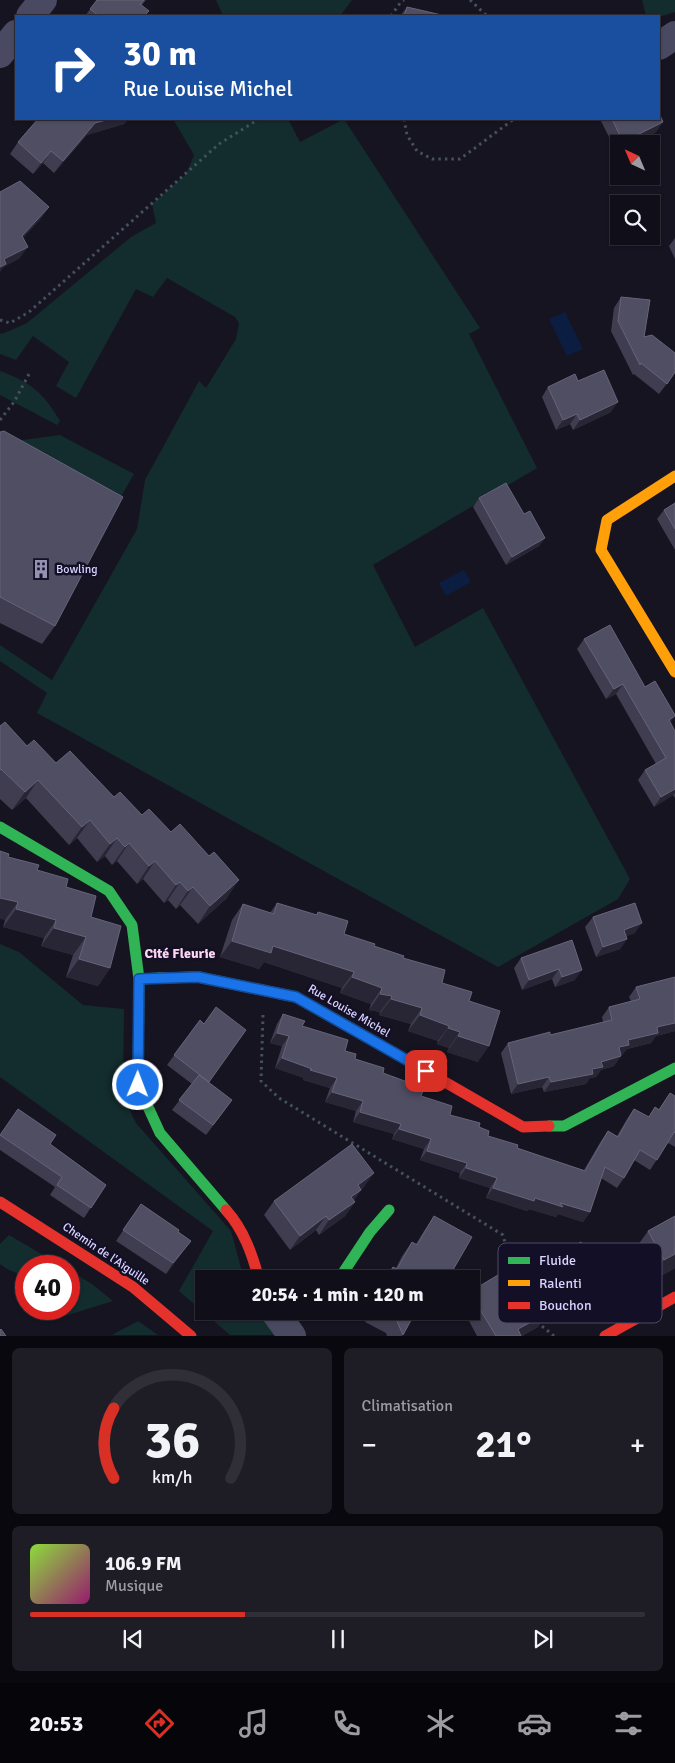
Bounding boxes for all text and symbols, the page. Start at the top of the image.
text: 30 m [123,32,197,75]
icon: right [40,35,105,100]
text: Rue Louise Michel [123,75,293,102]
north arrow [610,135,660,185]
map controls [610,135,660,245]
button: search [610,195,660,245]
building icon: Bowling [30,558,52,580]
place label: Bowling [56,562,98,577]
district label: Cité Fleurie [144,945,216,962]
street label: Rue Louise Michel [305,981,393,1041]
pin [405,1050,447,1092]
icon: arrive [412,1057,440,1085]
position arrow [111,1058,163,1110]
street label: Chemin de l'Aiguille [60,1219,152,1289]
legend [498,1243,662,1323]
text: Fluide [539,1252,576,1269]
speed limit sign: 40 [15,1255,80,1320]
text: Ralenti [539,1275,582,1292]
text: 20:54 · 1 min · 120 m [251,1283,424,1307]
text: Bouchon [539,1297,592,1314]
text: Climatisation [362,1396,453,1416]
text: 36 [144,1408,200,1472]
text: 21° [475,1421,531,1468]
text: − [362,1428,377,1462]
text: + [630,1428,645,1462]
text: km/h [152,1466,192,1488]
text: 106.9 FM [105,1552,182,1576]
text: Musique [105,1576,163,1596]
icon: previous [119,1625,147,1653]
icon: pause [324,1625,352,1653]
icon: next [529,1625,557,1653]
icon: directions [142,1706,177,1741]
icon: music [236,1706,271,1741]
icon: phone [329,1706,364,1741]
icon: climate [423,1706,458,1741]
icon: car [517,1706,552,1741]
icon: filters [611,1706,646,1741]
text: 20:53 [29,1710,83,1737]

